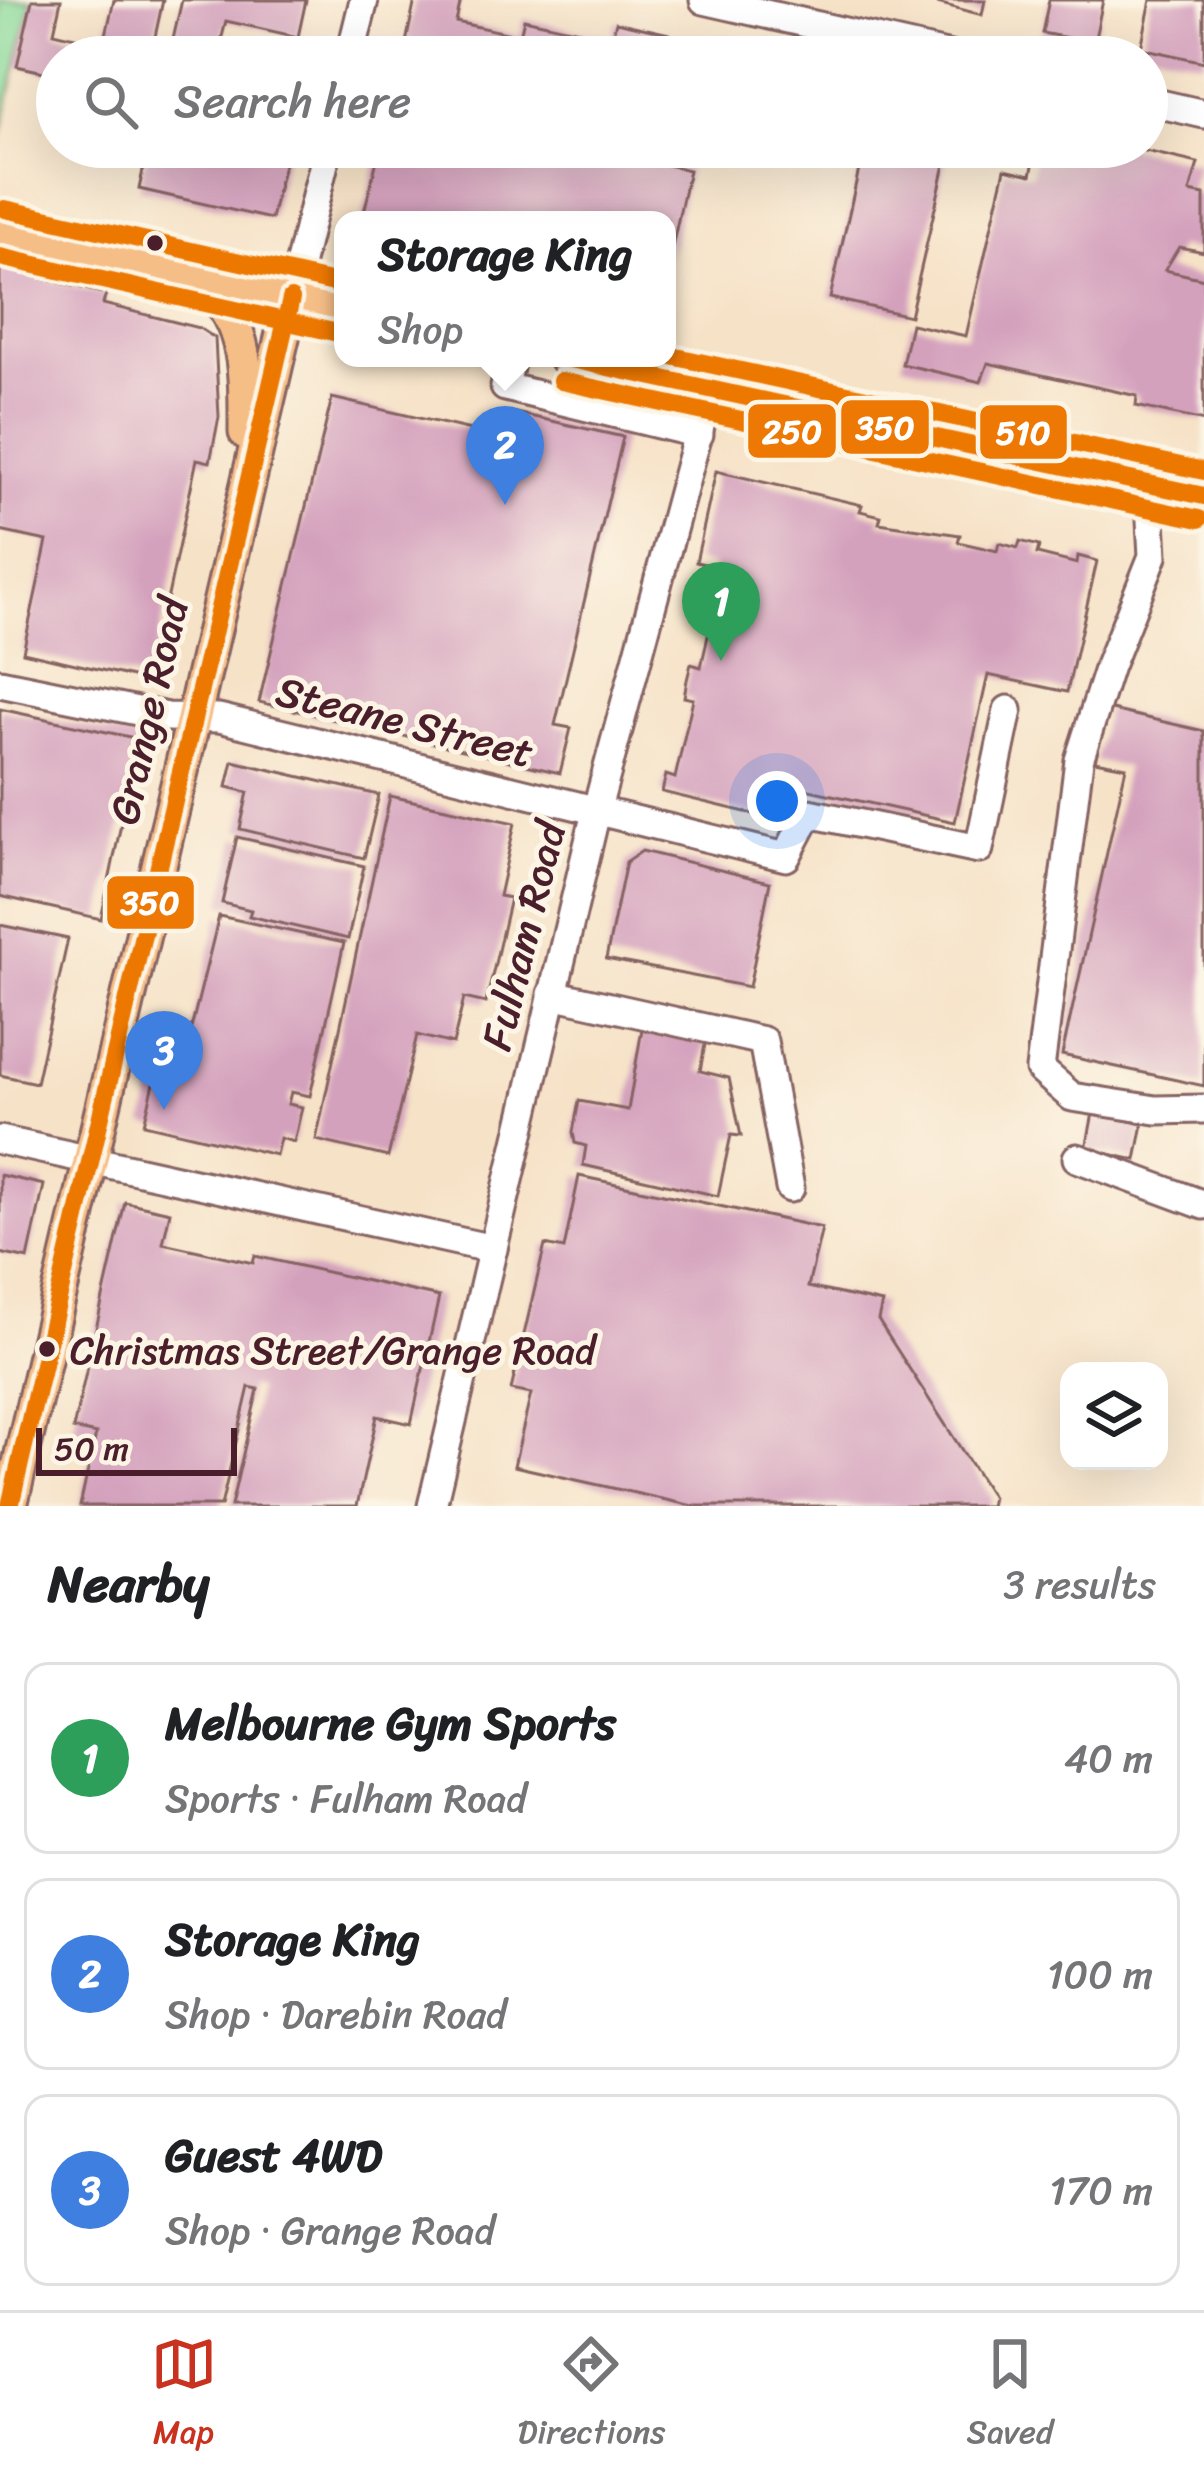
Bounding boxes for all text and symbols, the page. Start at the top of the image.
search box [36,36,1168,168]
text: Search here [174,62,411,142]
icon: search [78,69,144,135]
popup [334,211,676,367]
text: Storage King [378,215,632,295]
unlabelled marker [144,232,166,254]
text: Shop [378,295,463,364]
line badge: 350 [839,398,931,456]
text: 350 [854,399,915,457]
line badge: 250 [746,402,838,460]
text: 250 [762,403,822,461]
line badge: 510 [978,403,1069,461]
text: 510 [995,404,1051,462]
pin: 2 [466,406,544,505]
pin: 1 [682,562,760,661]
street label: Grange Road [87,588,212,832]
street label: Steane Street [268,654,541,790]
your location [747,771,807,831]
street label: Fulham Road [460,811,589,1058]
line badge: 350 [105,874,196,931]
text: 350 [119,874,180,932]
pin: 3 [125,1011,203,1110]
place label: Christmas Street/Grange Road [70,1316,598,1385]
marker: Christmas Street/Grange Road [36,1338,58,1360]
map controls [1060,1362,1168,1470]
button: layers [1060,1362,1168,1470]
text: 50 m [54,1420,129,1478]
scale bar [36,1422,237,1475]
text: Nearby [48,1539,209,1629]
text: 3 results [1003,1550,1156,1619]
text: Melbourne Gym Sports [165,1684,616,1764]
text: 1 [82,1724,98,1793]
text: 40 m [1064,1724,1153,1793]
text: Sports · Fulham Road [165,1764,527,1833]
text: Storage King [165,1900,420,1980]
text: 2 [79,1940,101,2009]
text: 100 m [1047,1940,1153,2009]
text: Shop · Darebin Road [165,1980,507,2049]
text: Guest 4WD [165,2116,382,2196]
text: 3 [79,2156,101,2225]
text: 170 m [1049,2156,1153,2225]
text: Shop · Grange Road [165,2196,495,2265]
tab: Map [151,2331,217,2461]
tab: Directions [518,2331,665,2461]
tab: Saved [966,2331,1053,2461]

